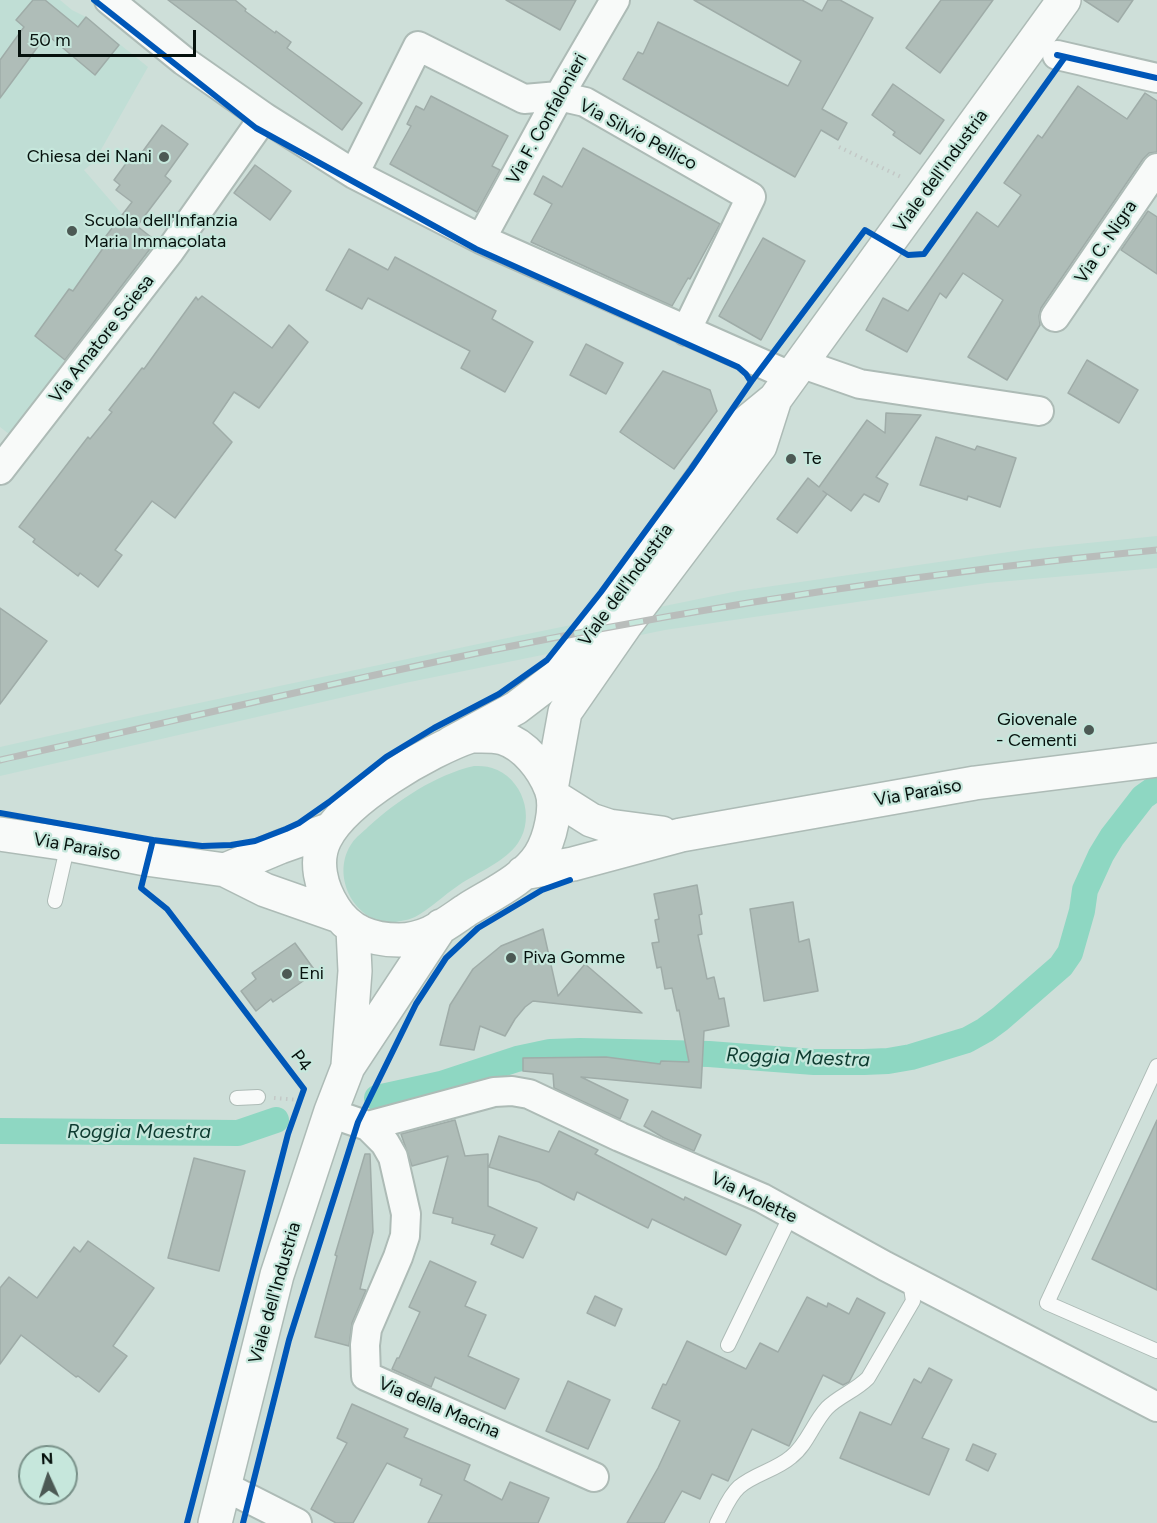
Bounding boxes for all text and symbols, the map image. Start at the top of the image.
scale bar [21,18,200,56]
text: 50 m [29,29,71,51]
street label: Via F. Confalonieri [502,50,592,188]
street label: Via Silvio Pellico [575,95,701,175]
street label: Viale dell'Industria [889,106,993,236]
place label: Chiesa dei Nani [27,146,152,168]
marker: Chiesa dei Nani [157,150,171,164]
street label: Via C. Nigra [1070,196,1142,288]
place label: Scuola dell'Infanzia Maria Immacolata [84,210,238,252]
marker: Scuola dell'Infanzia Maria Immacolata [65,224,79,238]
street label: Via Amatore Sciesa [45,271,159,407]
place label: Te [803,448,822,470]
marker: Te [784,452,798,466]
street label: Viale dell'Industria [574,520,678,650]
place label: Giovenale - Cementi [996,709,1077,752]
marker: Giovenale - Cementi [1082,723,1096,737]
street label: Via Paraiso [873,775,963,811]
street label: Via Paraiso [32,829,122,865]
place label: Piva Gomme [523,947,625,969]
marker: Piva Gomme [504,951,518,965]
place label: Eni [299,963,324,985]
marker: Eni [280,967,294,981]
water label: Roggia Maestra [726,1043,870,1073]
street label: P4 [286,1046,316,1076]
water label: Roggia Maestra [67,1120,211,1144]
street label: Via Molette [707,1168,801,1228]
street label: Viale dell'Industria [244,1220,306,1366]
street label: Via della Macina [375,1373,503,1443]
north arrow [18,1445,78,1505]
text: N [40,1449,54,1468]

